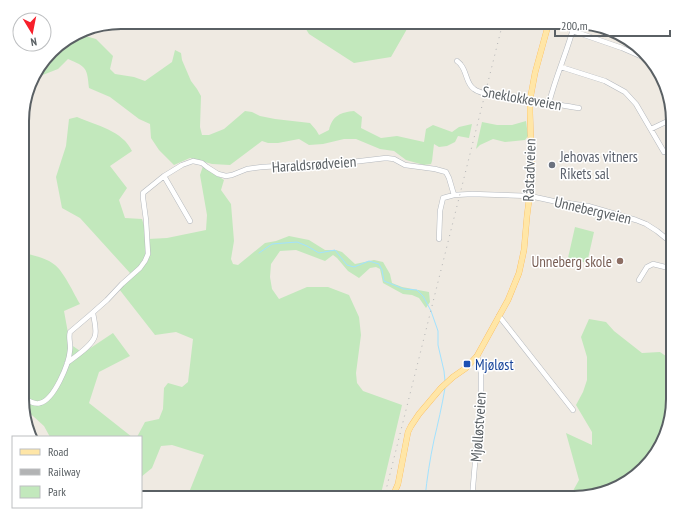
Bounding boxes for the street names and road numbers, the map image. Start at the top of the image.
street label: Sneklokkeveien [481,82,563,114]
street label: Råstadveien [518,138,540,202]
street label: Haraldsrødveien [271,152,357,176]
street label: Unnebergveien [553,192,633,228]
street label: Mjølløstveien [466,391,490,463]

